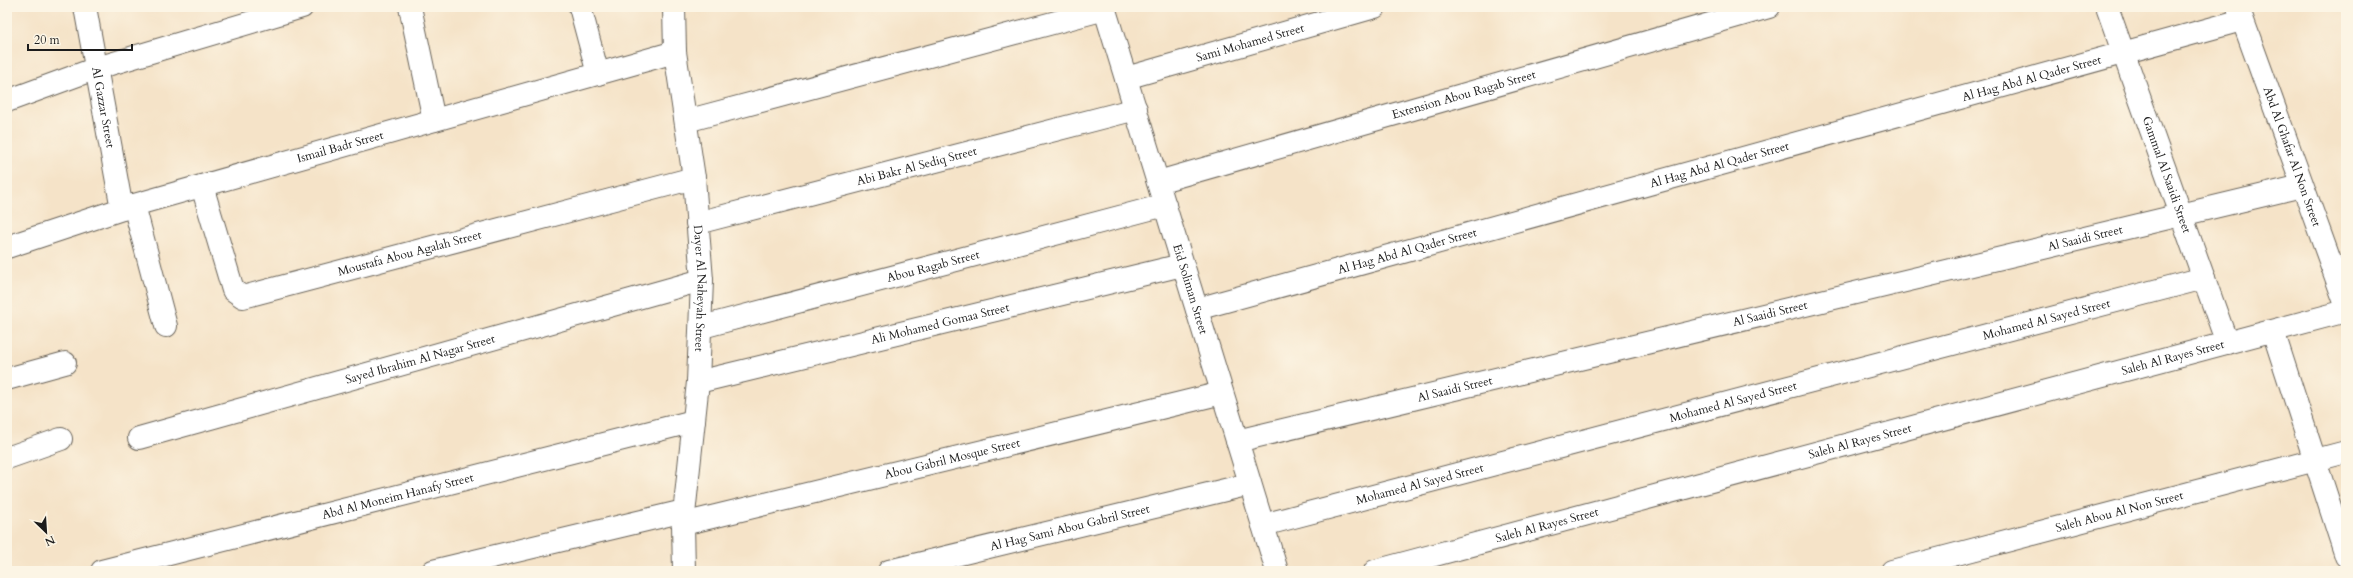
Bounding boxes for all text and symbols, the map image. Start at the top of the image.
street label: Sami Mohamed Street [1194,20,1306,66]
scale bar [28,26,132,52]
text: 20 m [34,32,61,48]
street label: Al Hag Abd Al Qader Street [1960,51,2103,105]
street label: Al Gazzar Street [88,66,119,149]
street label: Extension Abou Ragab Street [1390,66,1538,123]
street label: Abd Al Ghafar Al Non Street [2259,84,2325,229]
street label: Gammal Al Saaidi Street [2139,114,2195,235]
street label: Ismail Badr Street [295,127,386,167]
street label: Al Hag Abd Al Qader Street [1648,138,1791,191]
street label: Abi Bakr Al Sediq Street [855,143,979,189]
street label: Al Saaidi Street [2046,221,2124,255]
street label: Dayer Al Naheyah Street [690,224,710,352]
street label: Al Hag Abd Al Qader Street [1336,224,1479,278]
street label: Moustafa Abou Agalah Street [336,226,483,280]
street label: Eid Soliman Street [1169,242,1212,336]
street label: Abou Ragab Street [885,246,981,286]
street label: Mohamed Al Sayed Street [1981,295,2112,344]
street label: Al Saaidi Street [1731,297,1809,330]
street label: Ali Mohamed Gomaa Street [869,299,1011,348]
street label: Sayed Ibrahim Al Nagar Street [343,330,497,388]
street label: Saleh Al Rayes Street [2120,336,2226,379]
street label: Al Saaidi Street [1416,372,1494,406]
street label: Mohamed Al Sayed Street [1668,377,1799,426]
street label: Saleh Al Rayes Street [1807,420,1913,463]
street label: Abou Gabril Mosque Street [883,434,1022,483]
street label: Mohamed Al Sayed Street [1354,459,1485,508]
street label: Abd Al Moneim Hanafy Street [320,469,475,523]
street label: Saleh Abou Al Non Street [2054,487,2185,536]
street label: Al Hag Sami Abou Gabril Street [989,500,1151,554]
street label: Saleh Al Rayes Street [1494,503,1600,546]
north arrow [26,512,66,552]
text: N [42,532,58,550]

